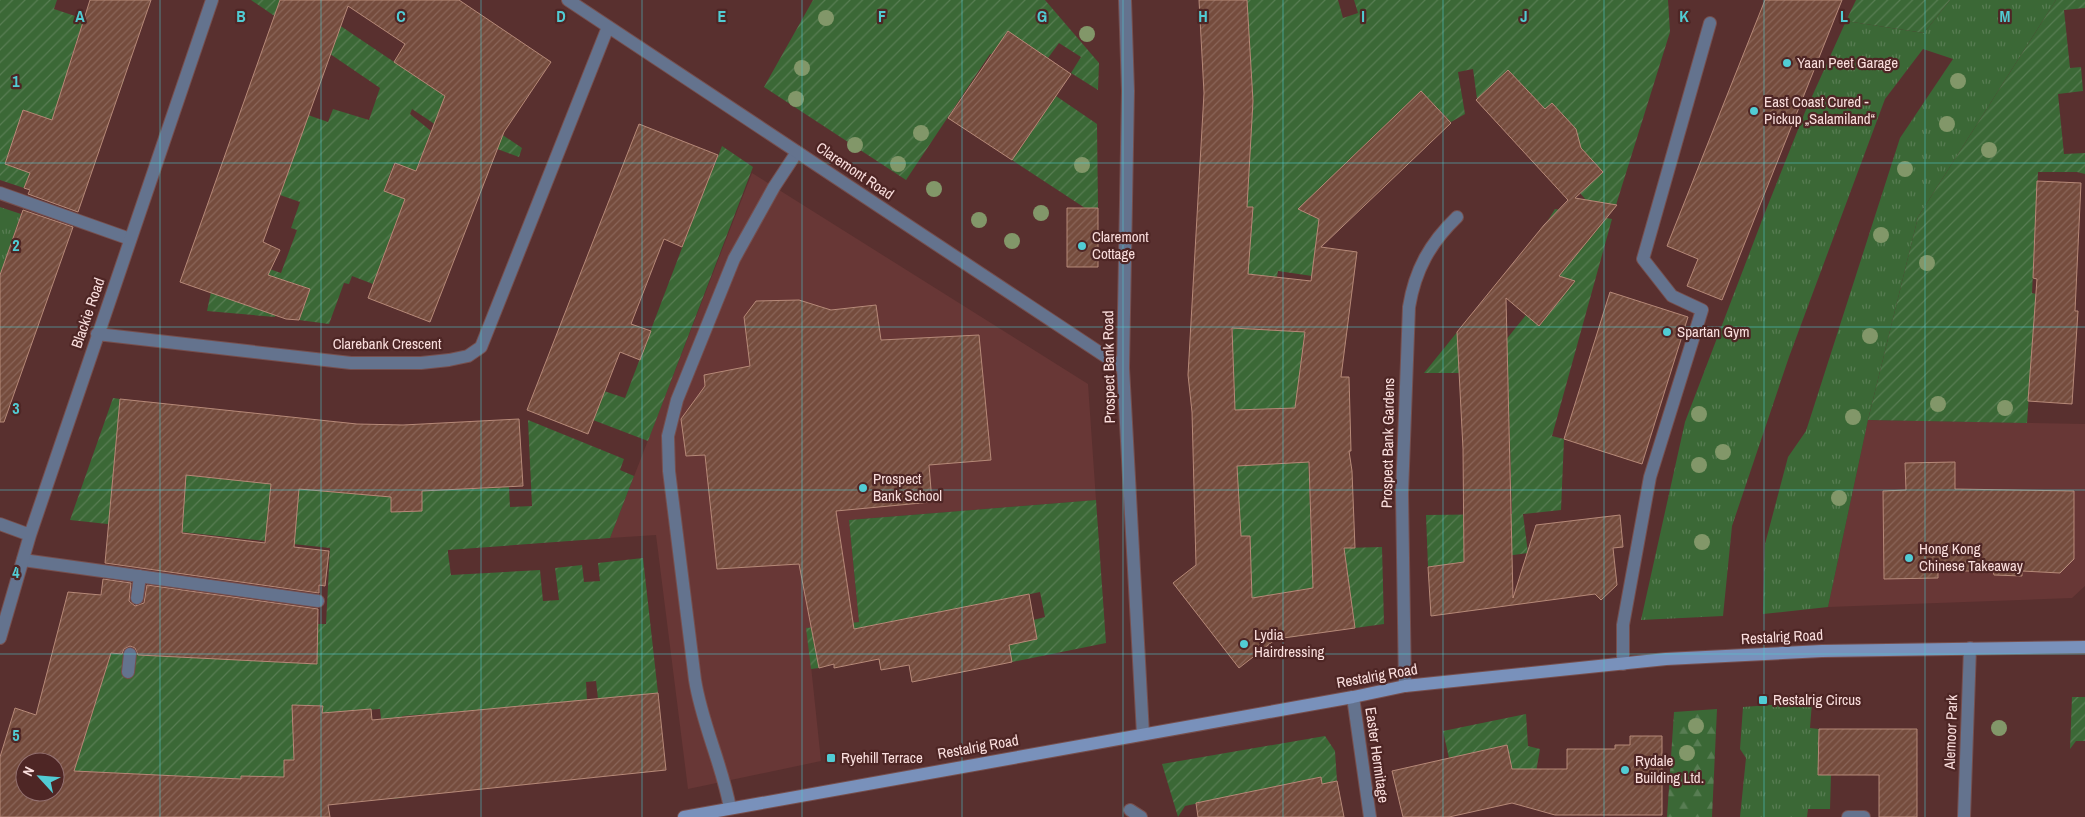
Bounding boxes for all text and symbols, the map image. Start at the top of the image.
text: A [75,5,85,27]
text: B [236,5,246,27]
text: C [396,5,406,27]
text: D [556,5,566,27]
text: E [718,5,727,27]
text: F [878,5,886,27]
text: G [1037,5,1047,27]
text: H [1198,5,1208,27]
text: I [1361,5,1365,27]
text: J [1520,5,1528,27]
text: K [1679,5,1689,27]
text: L [1840,5,1848,27]
text: M [2000,5,2011,27]
place label: Yaan Peet Garage [1797,52,1898,73]
marker: Yaan Peet Garage [1781,57,1793,69]
text: 1 [12,70,20,92]
place label: East Coast Cured - Pickup „Salamiland“ [1764,91,1875,129]
marker: East Coast Cured - Pickup „Salamiland“ [1748,105,1760,117]
street label: Claremont Road [812,137,898,204]
place label: Claremont Cottage [1092,226,1149,264]
text: 2 [12,234,20,256]
marker: Claremont Cottage [1076,240,1088,252]
street label: Blackie Road [66,275,109,351]
street label: Prospect Bank Road [1097,310,1120,424]
place label: Spartan Gym [1677,321,1749,342]
marker: Spartan Gym [1661,326,1673,338]
street label: Clarebank Crescent [333,333,442,354]
street label: Prospect Bank Gardens [1376,378,1399,508]
text: 3 [12,397,20,419]
place label: Prospect Bank School [873,468,942,506]
marker: Prospect Bank School [857,482,869,494]
place label: Hong Kong Chinese Takeaway [1919,538,2024,576]
marker: Hong Kong Chinese Takeaway [1903,552,1915,564]
text: 4 [12,561,20,583]
place label: Lydia Hairdressing [1254,624,1325,662]
street label: Restalrig Road [1740,624,1823,649]
marker: Lydia Hairdressing [1238,638,1250,650]
street label: Restalrig Road [1335,658,1419,693]
place label: Restalrig Circus [1773,689,1861,710]
marker: Restalrig Circus [1757,694,1769,706]
street label: Alemoor Park [1939,694,1962,771]
street label: Easter Hermitage [1360,706,1395,804]
text: 5 [12,724,20,746]
street label: Restalrig Road [936,729,1020,764]
place label: Ryehill Terrace [841,747,923,768]
place label: Rydale Building Ltd. [1635,750,1704,788]
north arrow [15,752,65,802]
marker: Ryehill Terrace [825,752,837,764]
text: N [18,764,38,779]
marker: Rydale Building Ltd. [1619,764,1631,776]

